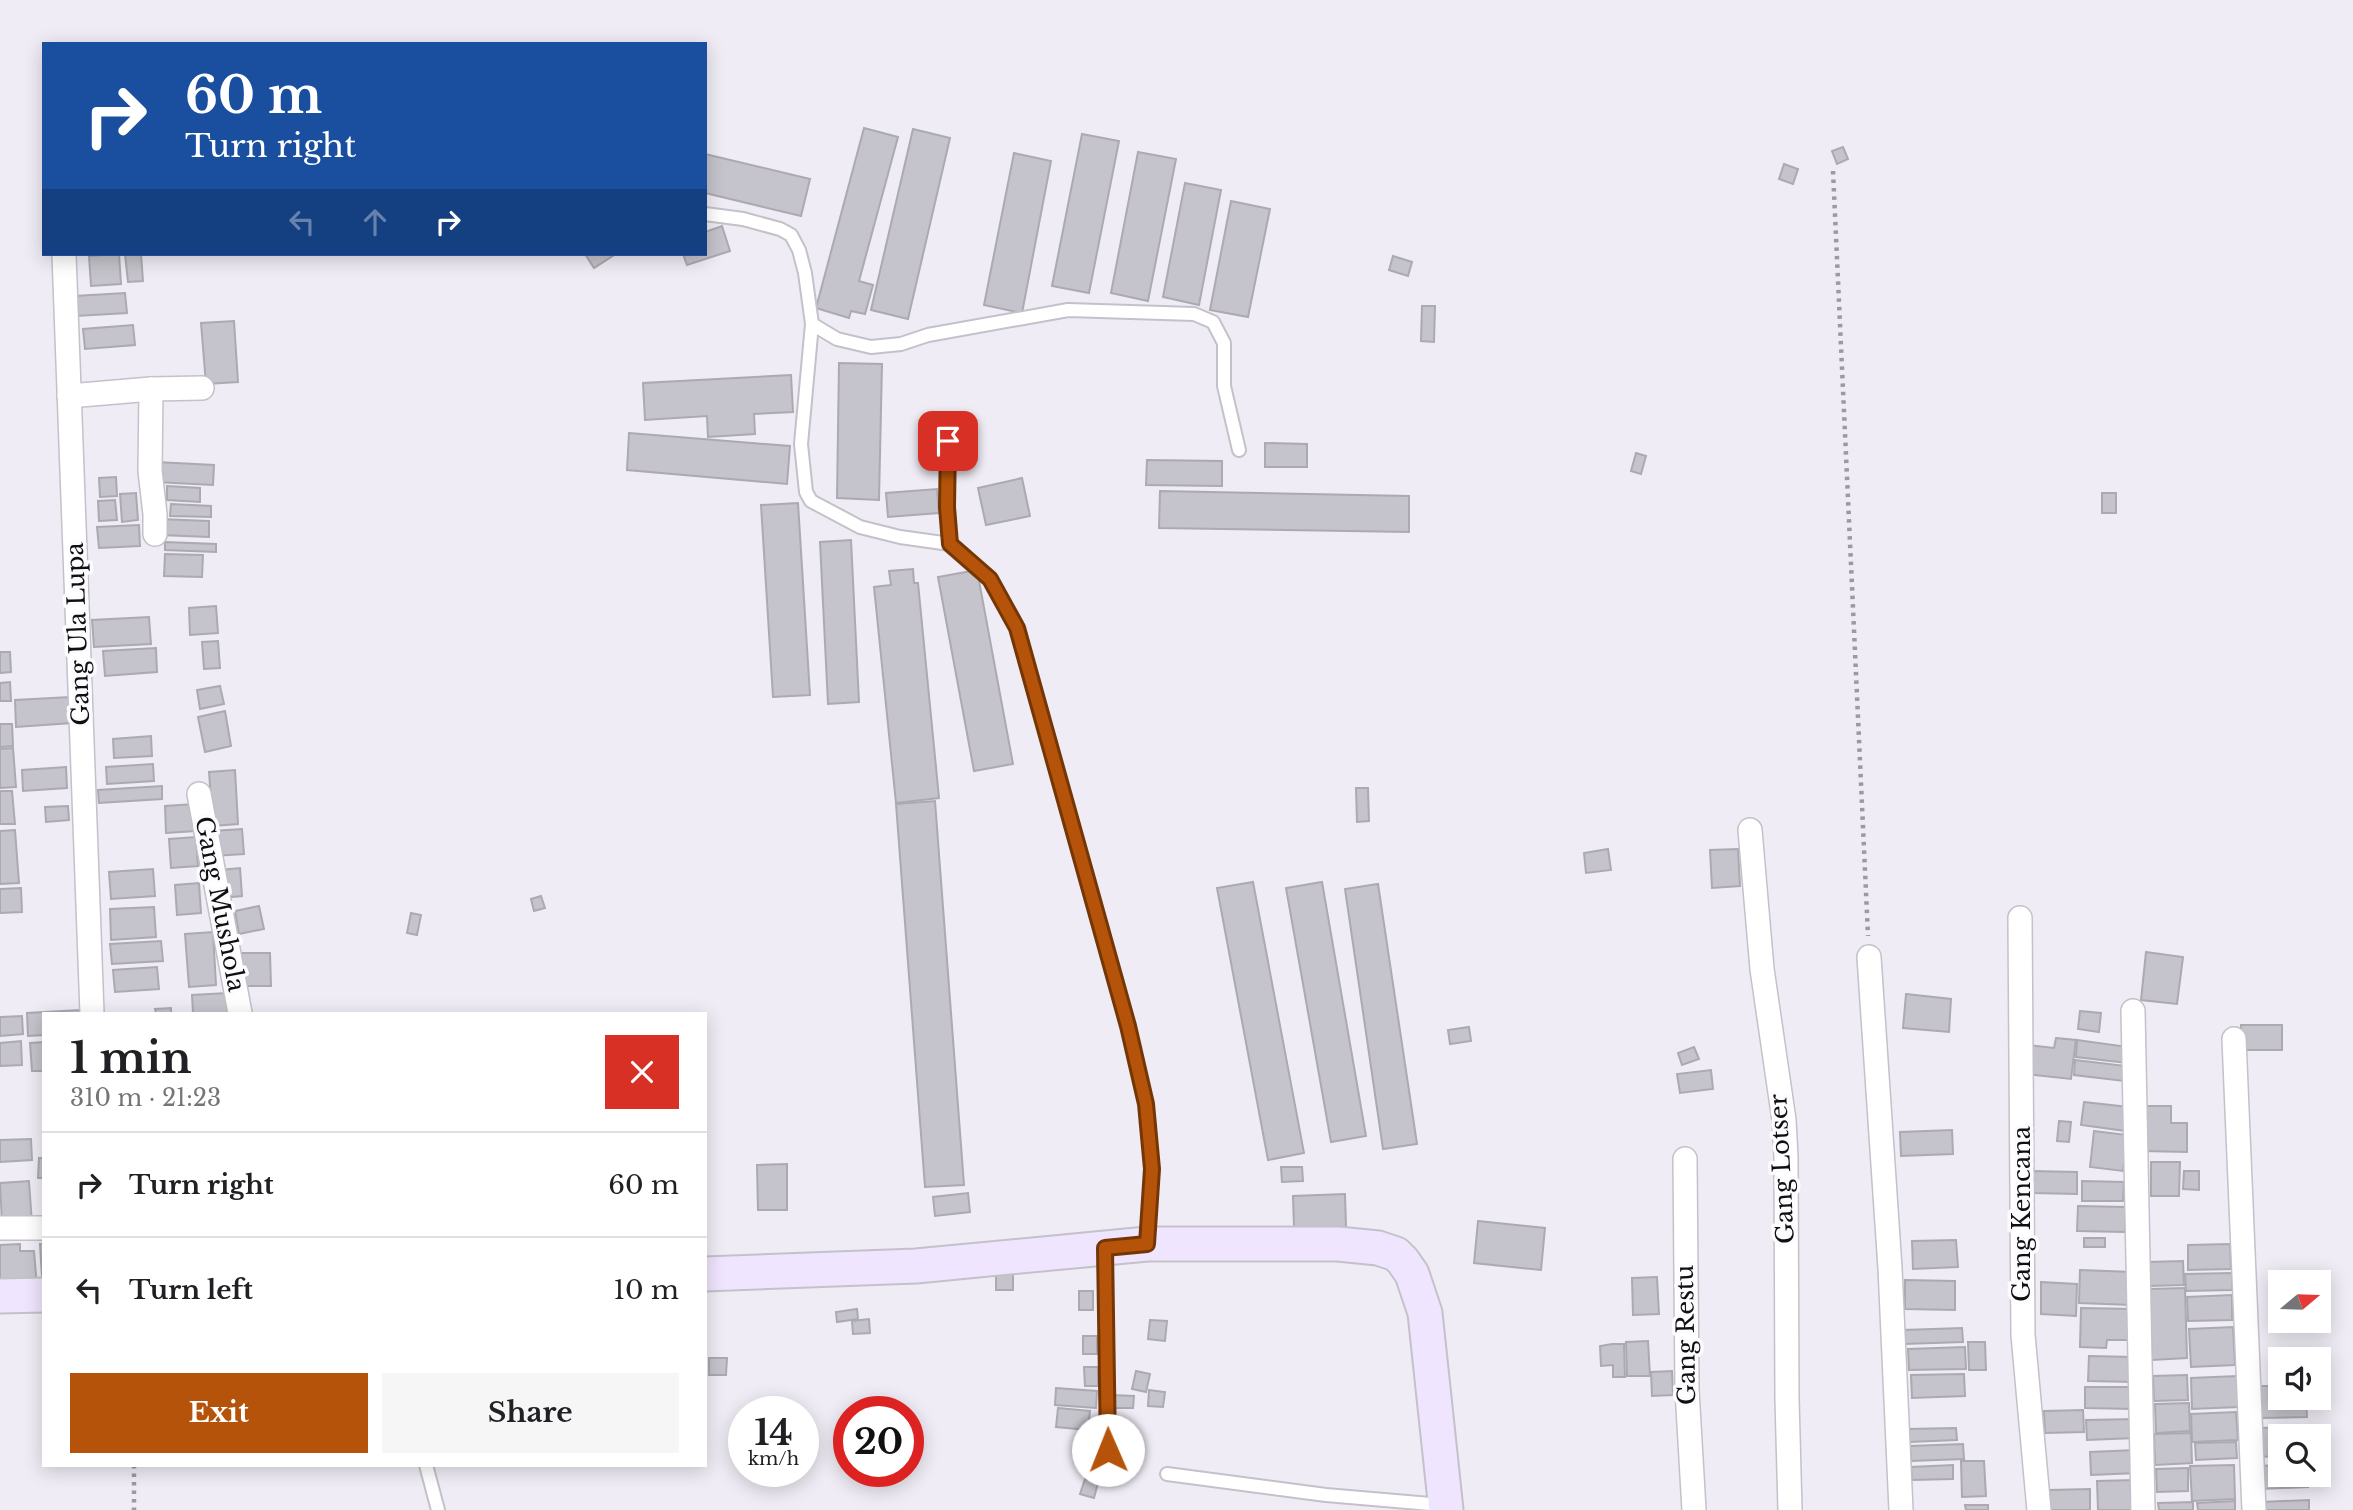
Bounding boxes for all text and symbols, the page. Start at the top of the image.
text: 60 m [185,65,322,126]
icon: right [70,70,161,161]
text: Turn right [185,126,356,166]
icon: left [283,203,321,241]
icon: ahead [356,203,394,241]
icon: right [429,203,467,241]
pin [918,411,978,471]
icon: arrive [929,422,967,460]
street label: Gang Ula Lupa [60,541,95,726]
street label: Gang Mushola [189,814,252,995]
text: 1 min [70,1032,192,1084]
button: close [605,1035,679,1109]
text: 310 m · 21:23 [70,1084,221,1112]
street label: Gang Lotser [1763,1093,1800,1245]
street label: Gang Kencana [2007,1125,2036,1302]
icon: right [70,1166,108,1204]
text: Turn right [129,1169,274,1201]
text: 60 m [608,1169,679,1201]
street label: Gang Restu [1670,1265,1701,1405]
north arrow [2268,1270,2331,1334]
map controls [2268,1270,2331,1487]
icon: left [70,1271,108,1309]
text: Turn left [129,1274,253,1306]
text: 10 m [613,1274,679,1306]
button: sound [2268,1347,2331,1410]
button: Exit [70,1373,368,1453]
button: Share [382,1373,679,1453]
speed limit sign: 20 [833,1396,924,1487]
text: 14 [754,1411,793,1454]
position arrow [1071,1413,1145,1487]
button: search [2268,1424,2331,1487]
text: km/h [748,1448,799,1470]

